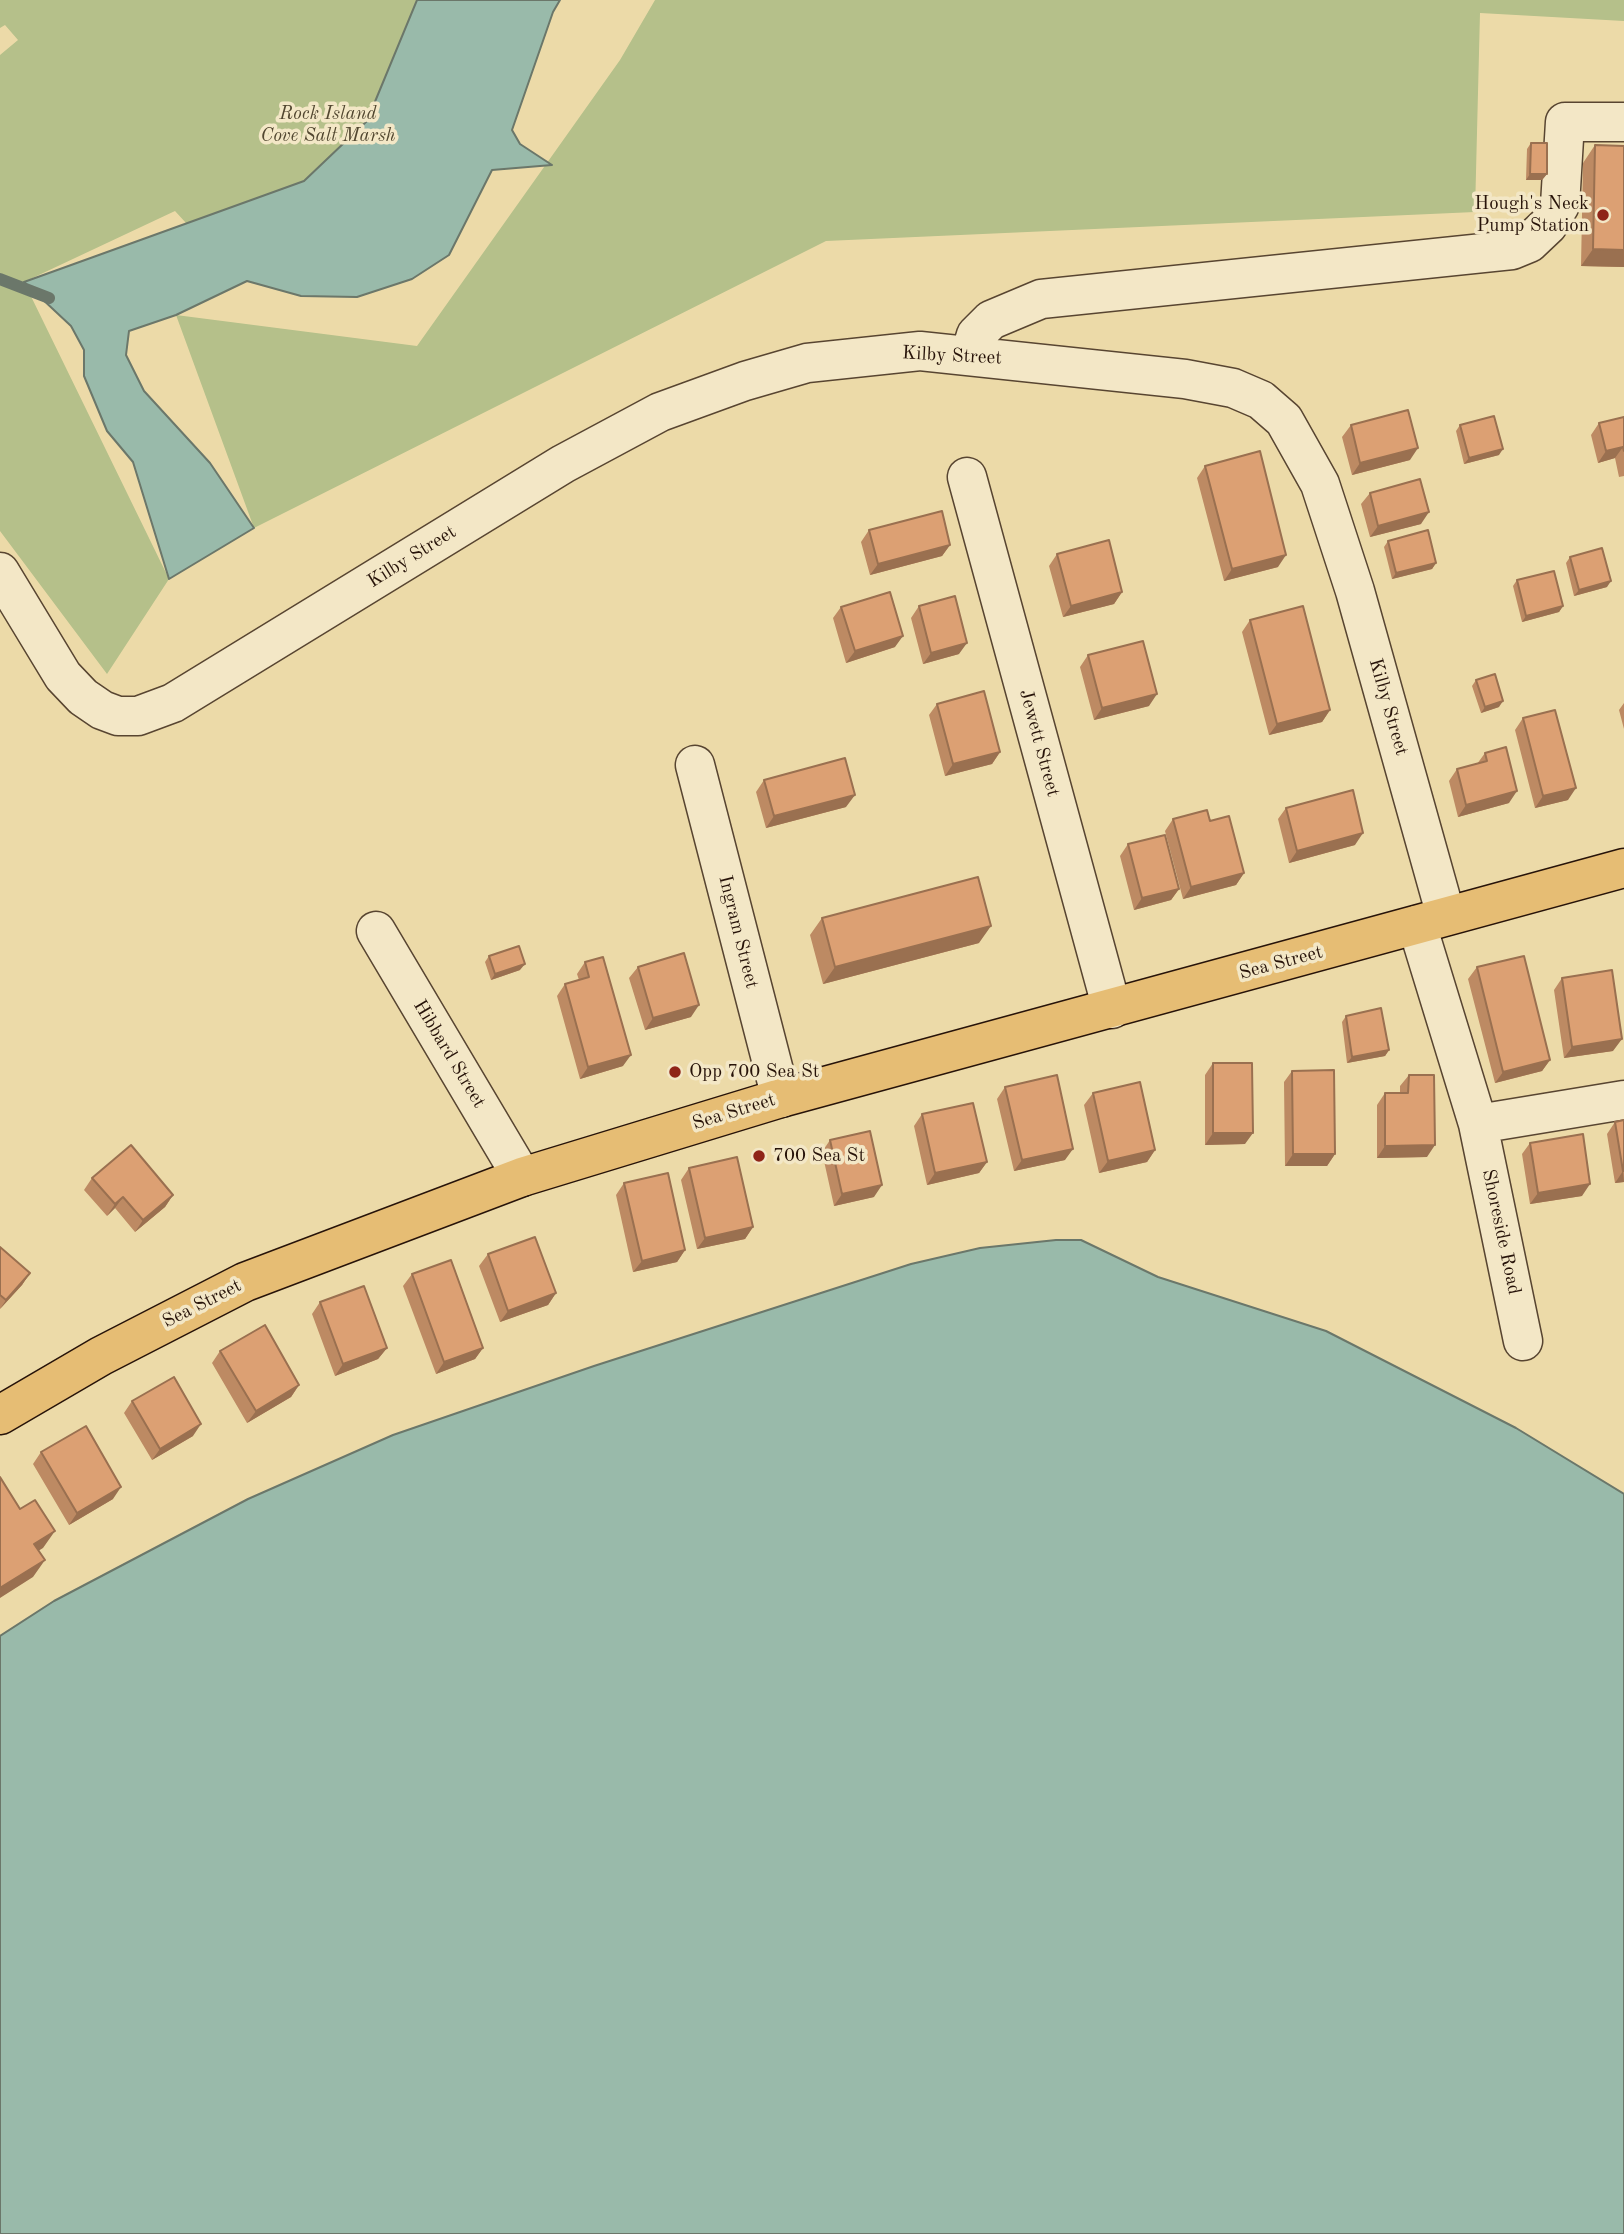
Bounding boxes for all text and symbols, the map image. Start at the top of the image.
park label: Rock Island Cove Salt Marsh [260,103,396,147]
place label: Hough's Neck Pump Station [1474,193,1589,237]
marker: Hough's Neck Pump Station [1595,207,1611,223]
street label: Kilby Street [901,342,1003,370]
street label: Kilby Street [364,521,460,593]
street label: Kilby Street [1363,656,1413,758]
street label: Jewett Street [1014,687,1064,799]
street label: Ingram Street [713,873,763,991]
street label: Sea Street [1237,941,1325,985]
street label: Hibbard Street [408,996,490,1112]
place label: Opp 700 Sea St [689,1061,819,1083]
marker: Opp 700 Sea St [667,1064,683,1080]
street label: Sea Street [690,1089,778,1135]
place label: 700 Sea St [773,1145,865,1167]
marker: 700 Sea St [751,1148,767,1164]
street label: Shoreside Road [1477,1167,1525,1297]
street label: Sea Street [159,1274,245,1334]

